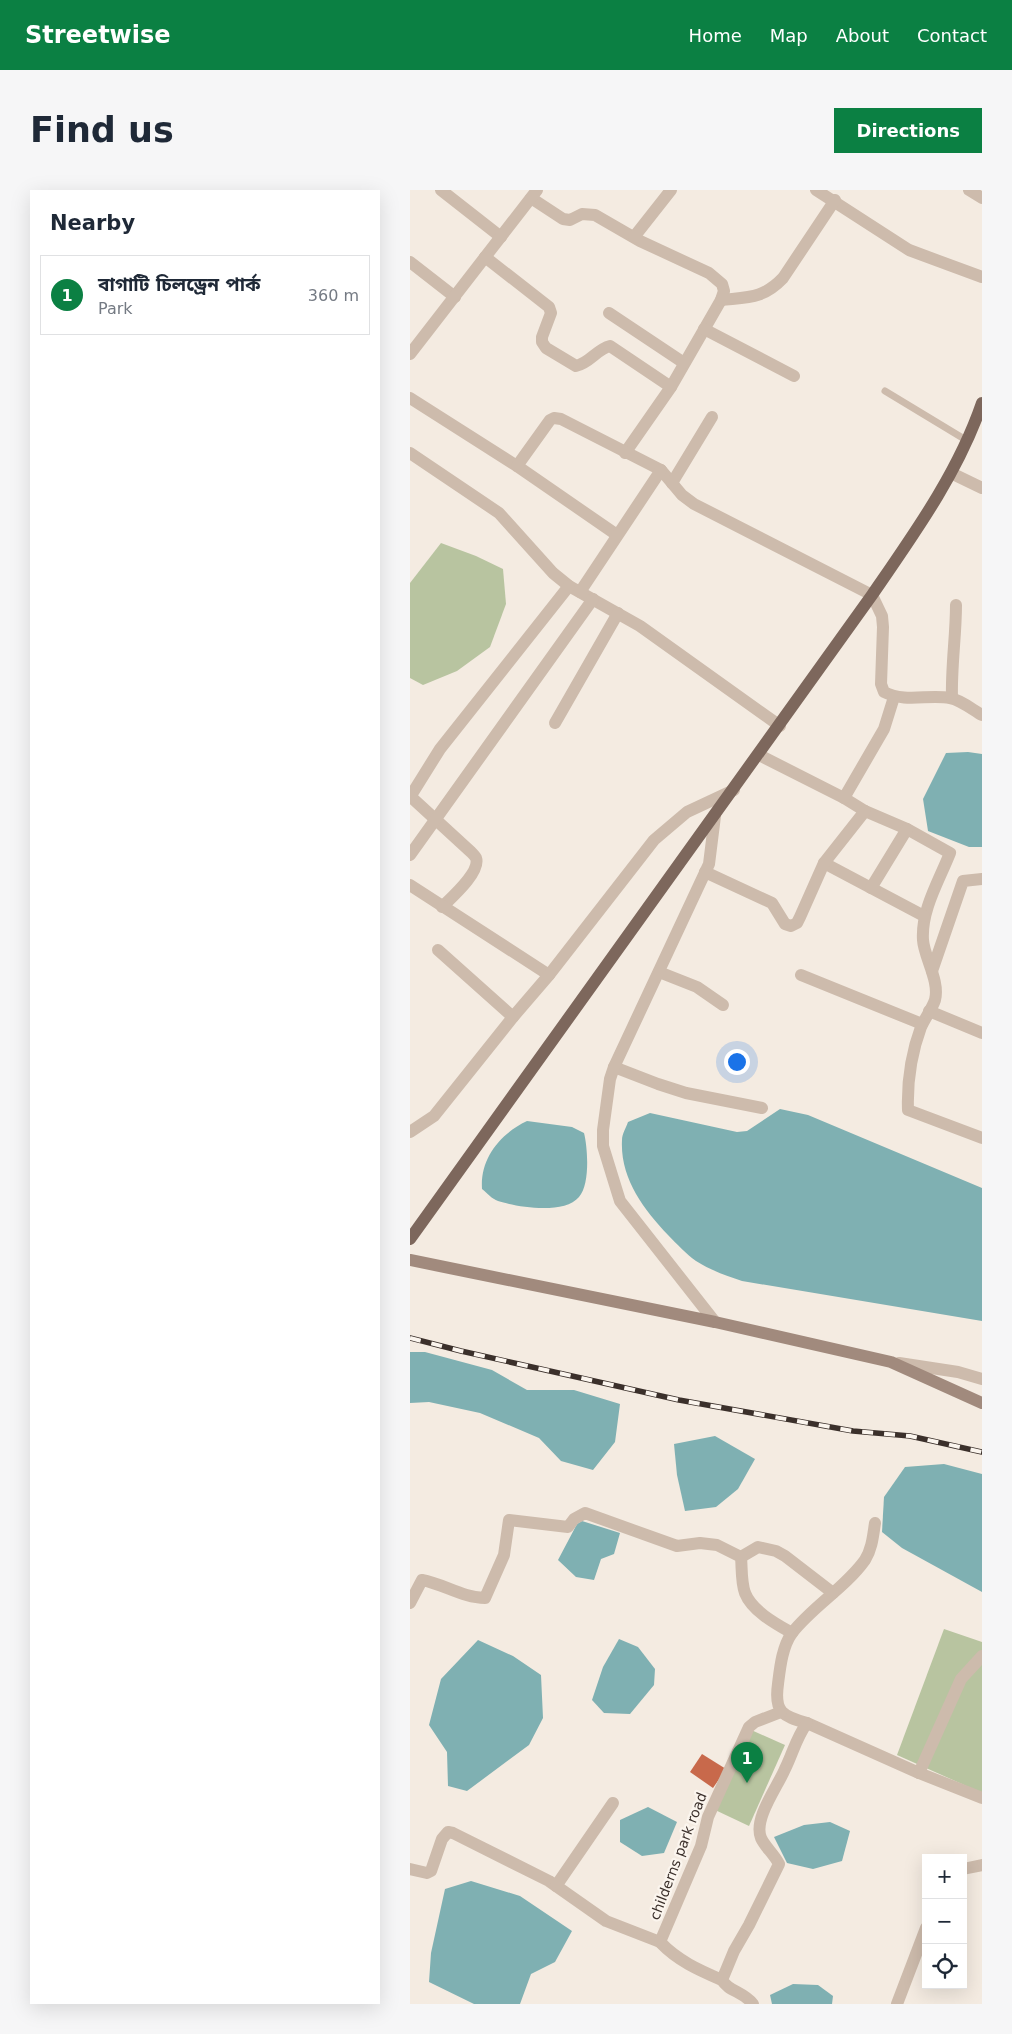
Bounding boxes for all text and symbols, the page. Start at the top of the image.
text: Streetwise [25,21,171,49]
text: Home [689,25,742,46]
text: Map [770,25,808,46]
text: About [836,25,889,46]
text: Contact [917,25,987,46]
button: Directions [834,108,982,153]
text: Find us [30,110,174,150]
text: Nearby [50,211,135,235]
text: বাগাটি চিলড্রেন পার্ক [98,273,261,295]
text: 1 [61,286,73,305]
text: 360 m [308,286,359,305]
text: Park [98,299,133,318]
your location [724,1049,750,1075]
pin: 1 [731,1742,763,1783]
street label: childerns park road [646,1790,710,1922]
map controls [922,1854,967,1989]
button: + [922,1854,967,1899]
button: − [922,1899,967,1944]
button: locate [922,1944,967,1989]

